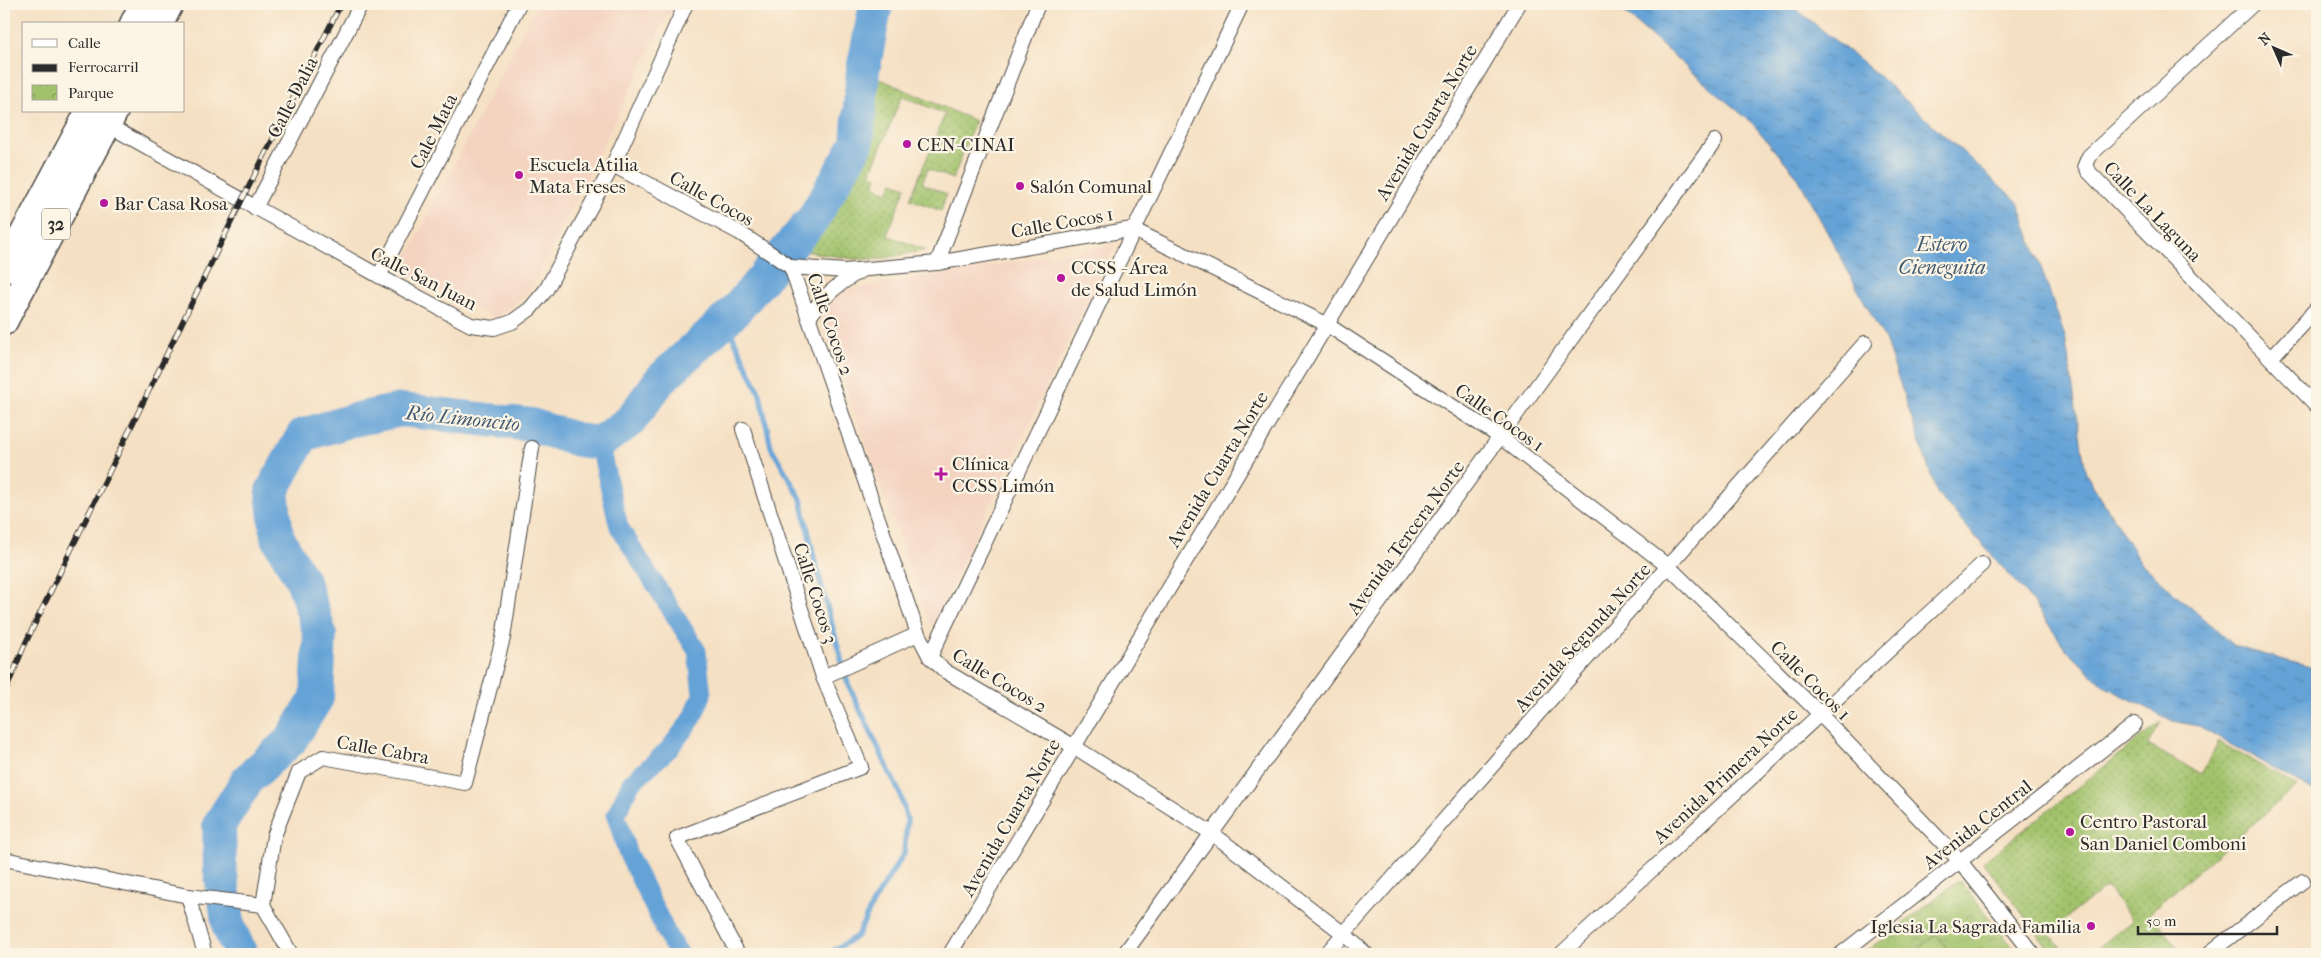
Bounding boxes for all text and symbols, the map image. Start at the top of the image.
legend [22,22,185,112]
north arrow [2248,22,2298,72]
text: N [2255,29,2275,49]
text: Calle [68,34,101,52]
street label: Avenida Cuarta Norte [1371,40,1482,205]
street label: Calle Dalia [263,53,323,142]
text: Ferrocarril [68,58,139,76]
text: Parque [68,84,114,102]
street label: Cale Mata [405,90,462,173]
place label: CEN-CINAI [917,134,1015,156]
marker: CEN-CINAI [901,138,913,150]
place label: Escuela Atilia Mata Freses [529,154,639,198]
street label: Calle La Laguna [2099,157,2206,267]
street label: Calle Cocos [666,167,757,231]
marker: Escuela Atilia Mata Freses [513,169,525,181]
place label: Salón Comunal [1030,176,1152,198]
marker: Salón Comunal [1014,180,1026,192]
place label: Bar Casa Rosa [114,193,228,215]
marker: Bar Casa Rosa [98,197,110,209]
street label: Calle Cocos 1 [1009,203,1115,243]
road number: 32 [42,208,70,240]
water label: Estero Cieneguita [1898,233,1986,279]
street label: Calle San Juan [367,243,480,315]
place label: CCSS - Área de Salud Limón [1071,257,1197,301]
street label: Calle Cocos 2 [802,270,858,379]
marker: CCSS - Área de Salud Limón [1055,272,1067,284]
street label: Calle Cocos 1 [1451,379,1548,457]
street label: Avenida Cuarta Norte [1162,387,1273,552]
water label: Río Limoncito [403,401,521,436]
place label: Clínica CCSS Limón [952,453,1055,497]
street label: Avenida Tercera Norte [1342,456,1469,620]
marker: Clínica CCSS Limón [934,467,948,481]
street label: Calle Cocos 3 [788,540,842,647]
street label: Avenida Segunda Norte [1509,559,1655,717]
street label: Calle Cocos 1 [1766,636,1855,725]
street label: Calle Cocos 2 [948,644,1051,718]
street label: Avenida Primera Norte [1648,703,1802,849]
street label: Calle Cabra [335,731,431,769]
street label: Avenida Cuarta Norte [956,735,1065,901]
street label: Avenida Central [1918,775,2036,875]
place label: Centro Pastoral San Daniel Comboni [2080,811,2247,855]
marker: Centro Pastoral San Daniel Comboni [2064,826,2076,838]
scale bar [2138,903,2277,935]
text: 50 m [2146,912,2177,930]
place label: Iglesia La Sagrada Familia [1870,916,2081,938]
marker: Iglesia La Sagrada Familia [2085,920,2097,932]

